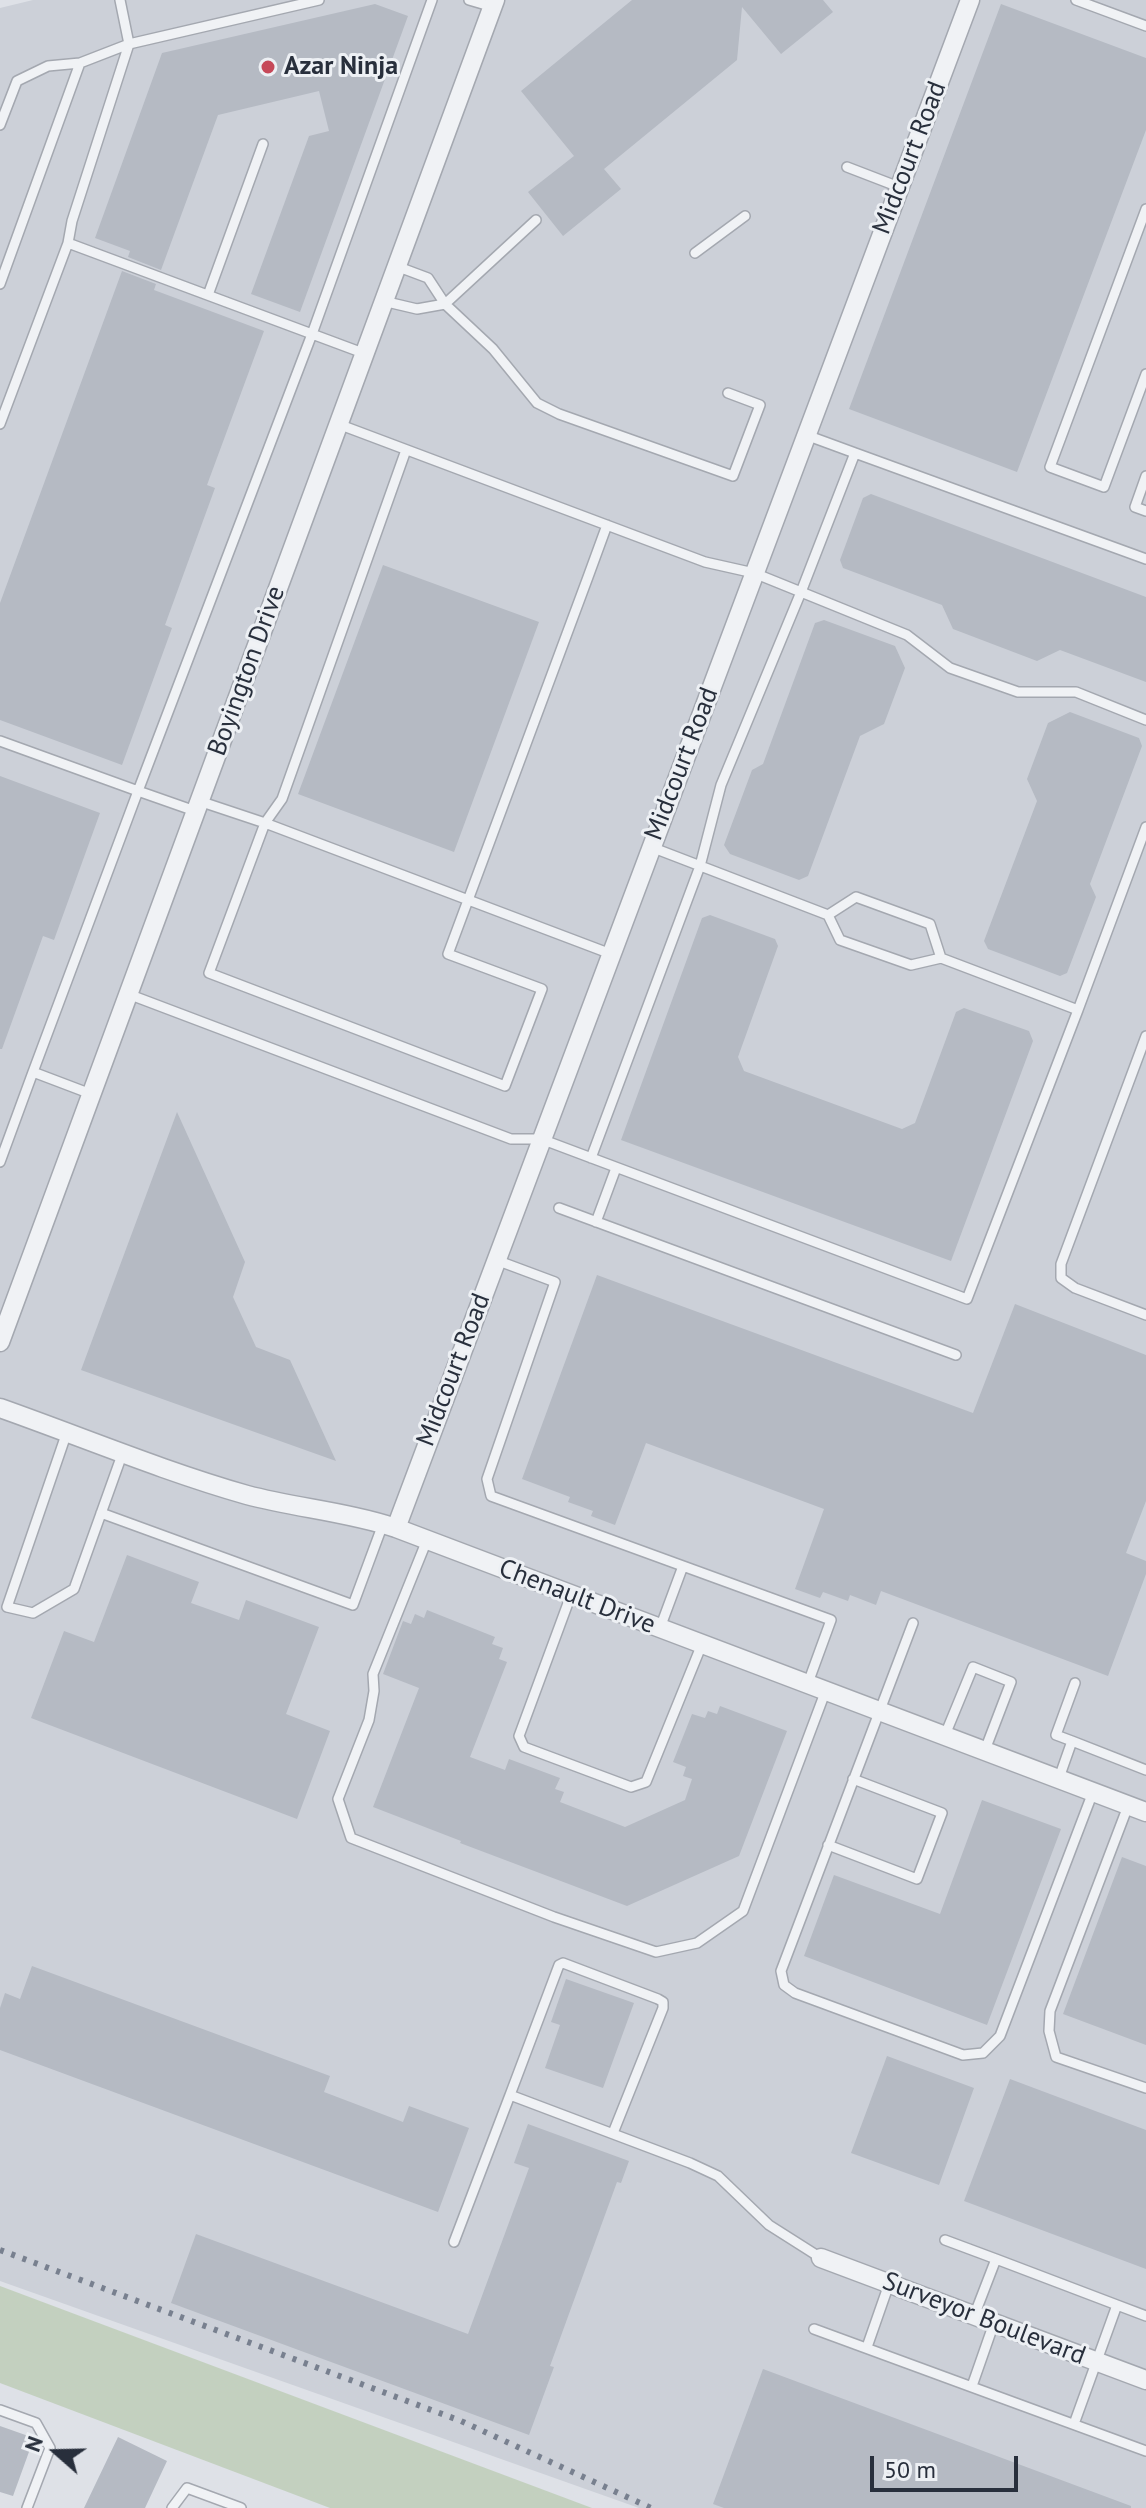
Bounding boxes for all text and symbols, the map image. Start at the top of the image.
place label: Azar Ninja [284,51,398,83]
marker: Azar Ninja [259,58,277,76]
street label: Midcourt Road [867,77,953,239]
street label: Boyington Drive [202,582,292,760]
street label: Midcourt Road [639,683,725,845]
street label: Midcourt Road [411,1289,497,1451]
street label: Chenault Drive [494,1553,660,1641]
street label: Surveyor Boulevard [878,2266,1090,2372]
north arrow [16,2412,96,2492]
text: N [18,2432,49,2455]
scale bar [874,2440,1022,2490]
text: 50 m [884,2454,936,2485]

